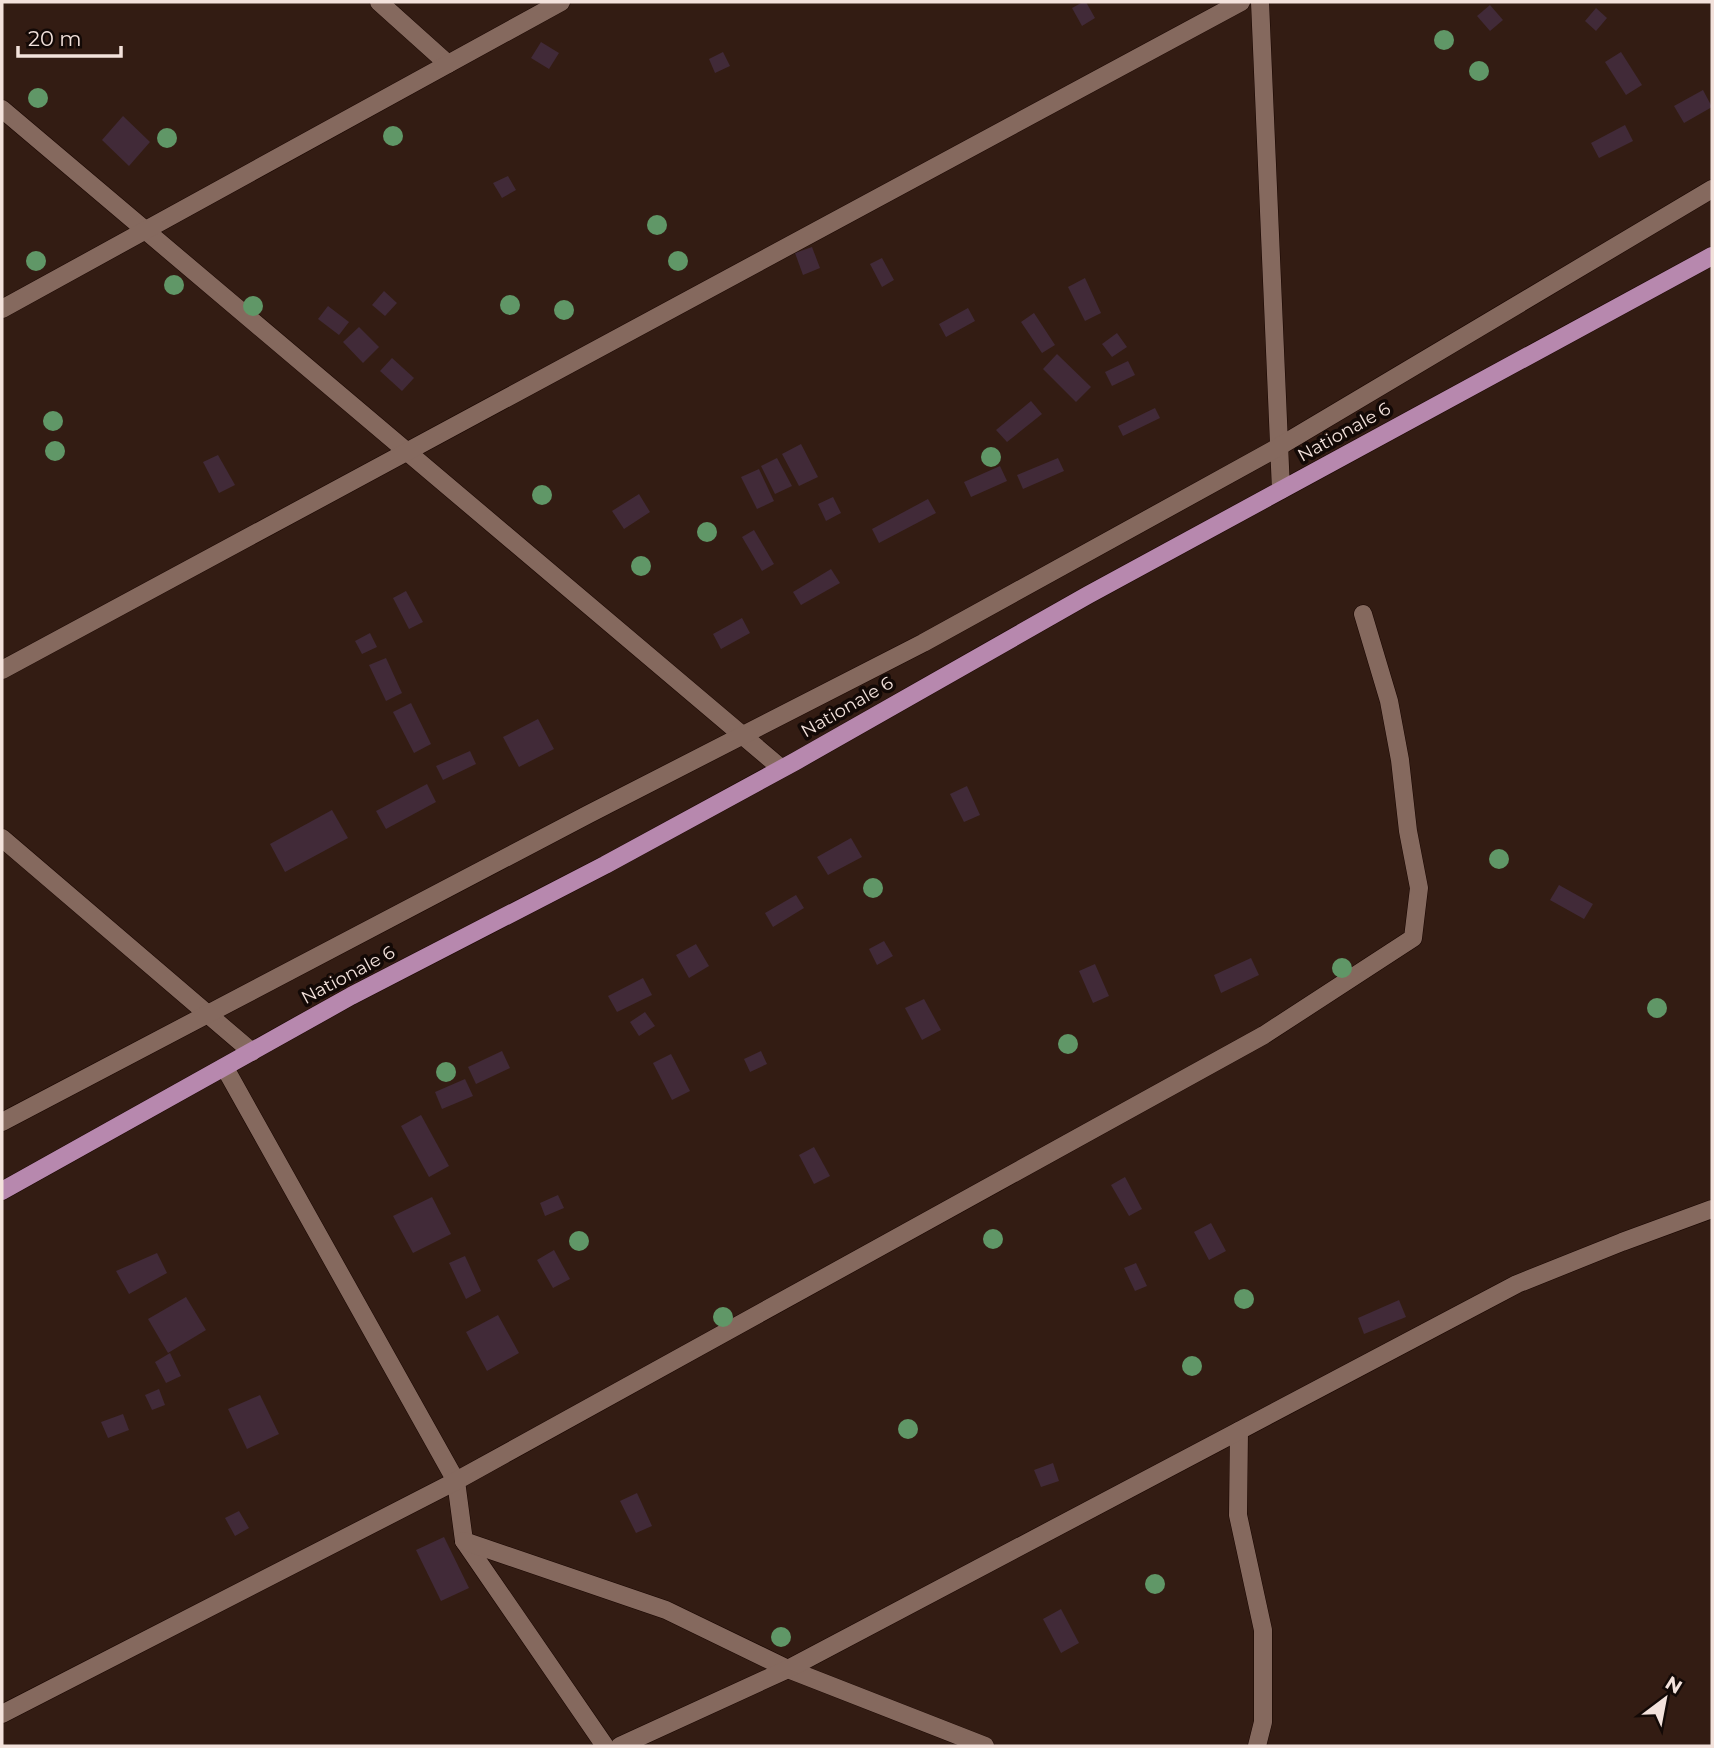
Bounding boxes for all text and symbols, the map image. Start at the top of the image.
scale bar [18,14,121,58]
text: 20 m [28,26,82,51]
street label: Nationale 6 [1294,397,1394,467]
street label: Nationale 6 [797,672,897,742]
street label: Nationale 6 [297,941,399,1009]
north arrow [1630,1664,1700,1734]
text: N [1661,1671,1686,1699]

